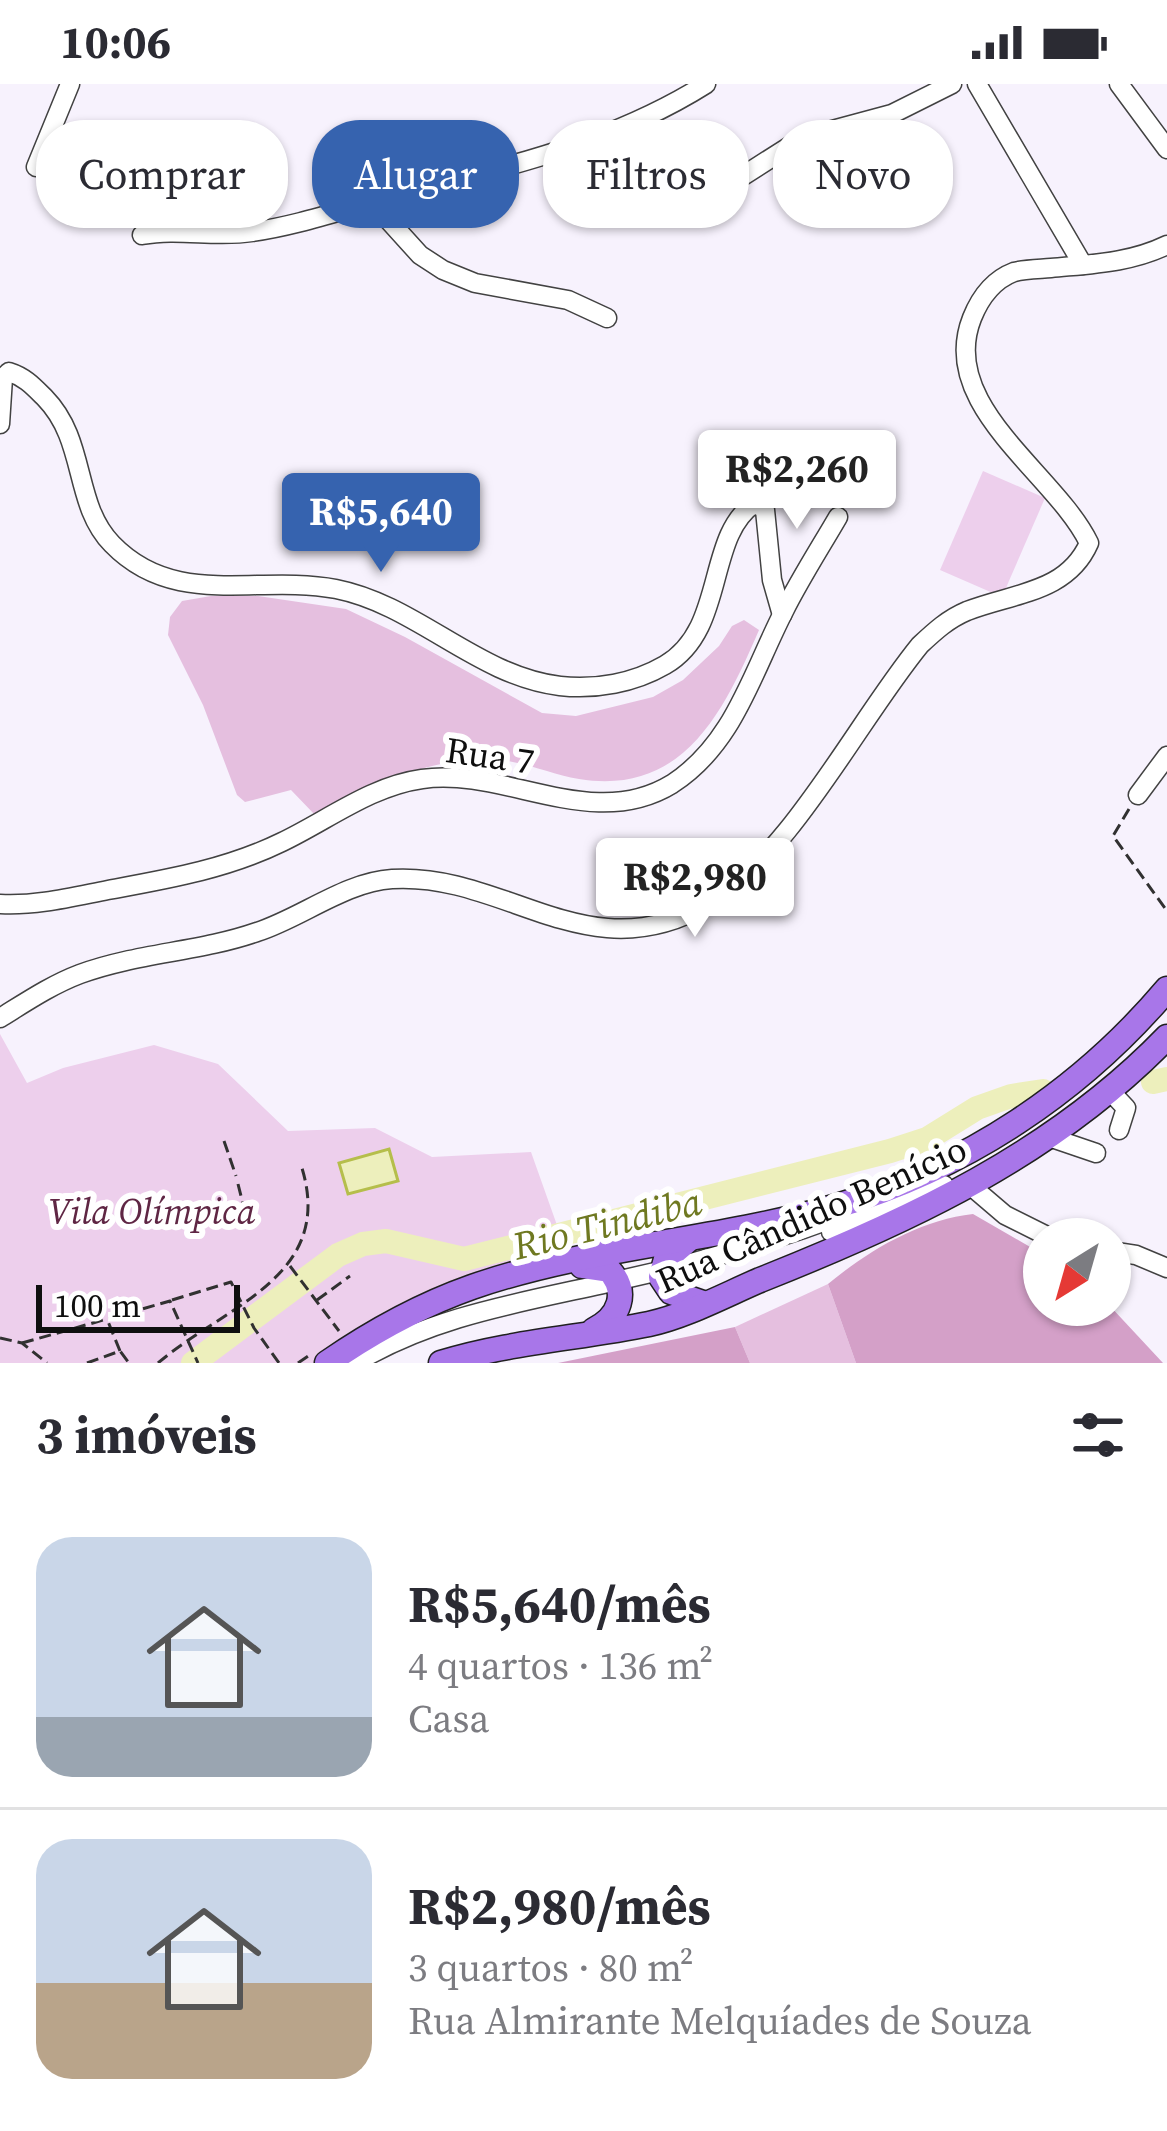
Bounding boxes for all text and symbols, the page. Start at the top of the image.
text: 10:06 [60,11,171,73]
chip: Comprar [36,120,288,228]
chip: Alugar [312,120,519,228]
chip: Filtros [543,120,749,228]
chip: Novo [773,120,953,228]
pin: R$2,260 [686,430,908,532]
text: R$2,260 [725,442,869,495]
pin: R$5,640 [270,473,492,575]
text: R$5,640 [309,485,453,538]
street label: Rua 7 [443,725,537,786]
pin: R$2,980 [584,838,806,940]
text: R$2,980 [623,850,767,903]
street label: Rua Cândido Benício [648,1124,974,1305]
water label: Rio Tindiba [506,1174,708,1273]
park label: Vila Olímpica [48,1187,256,1236]
north arrow [1023,1218,1131,1326]
map controls [1023,1218,1131,1326]
scale bar [36,1279,240,1332]
text: 100 m [54,1283,141,1328]
text: 3 imóveis [36,1400,257,1470]
icon: filters [1065,1402,1131,1468]
text: R$5,640/mês [408,1569,711,1639]
icon: home [132,1585,276,1729]
text: 4 quartos · 136 m² [408,1639,713,1692]
text: Casa [408,1692,489,1745]
text: R$2,980/mês [408,1871,711,1941]
icon: home [132,1887,276,2031]
text: 3 quartos · 80 m² [408,1941,694,1994]
text: Rua Almirante Melquíades de Souza [408,1994,1032,2047]

